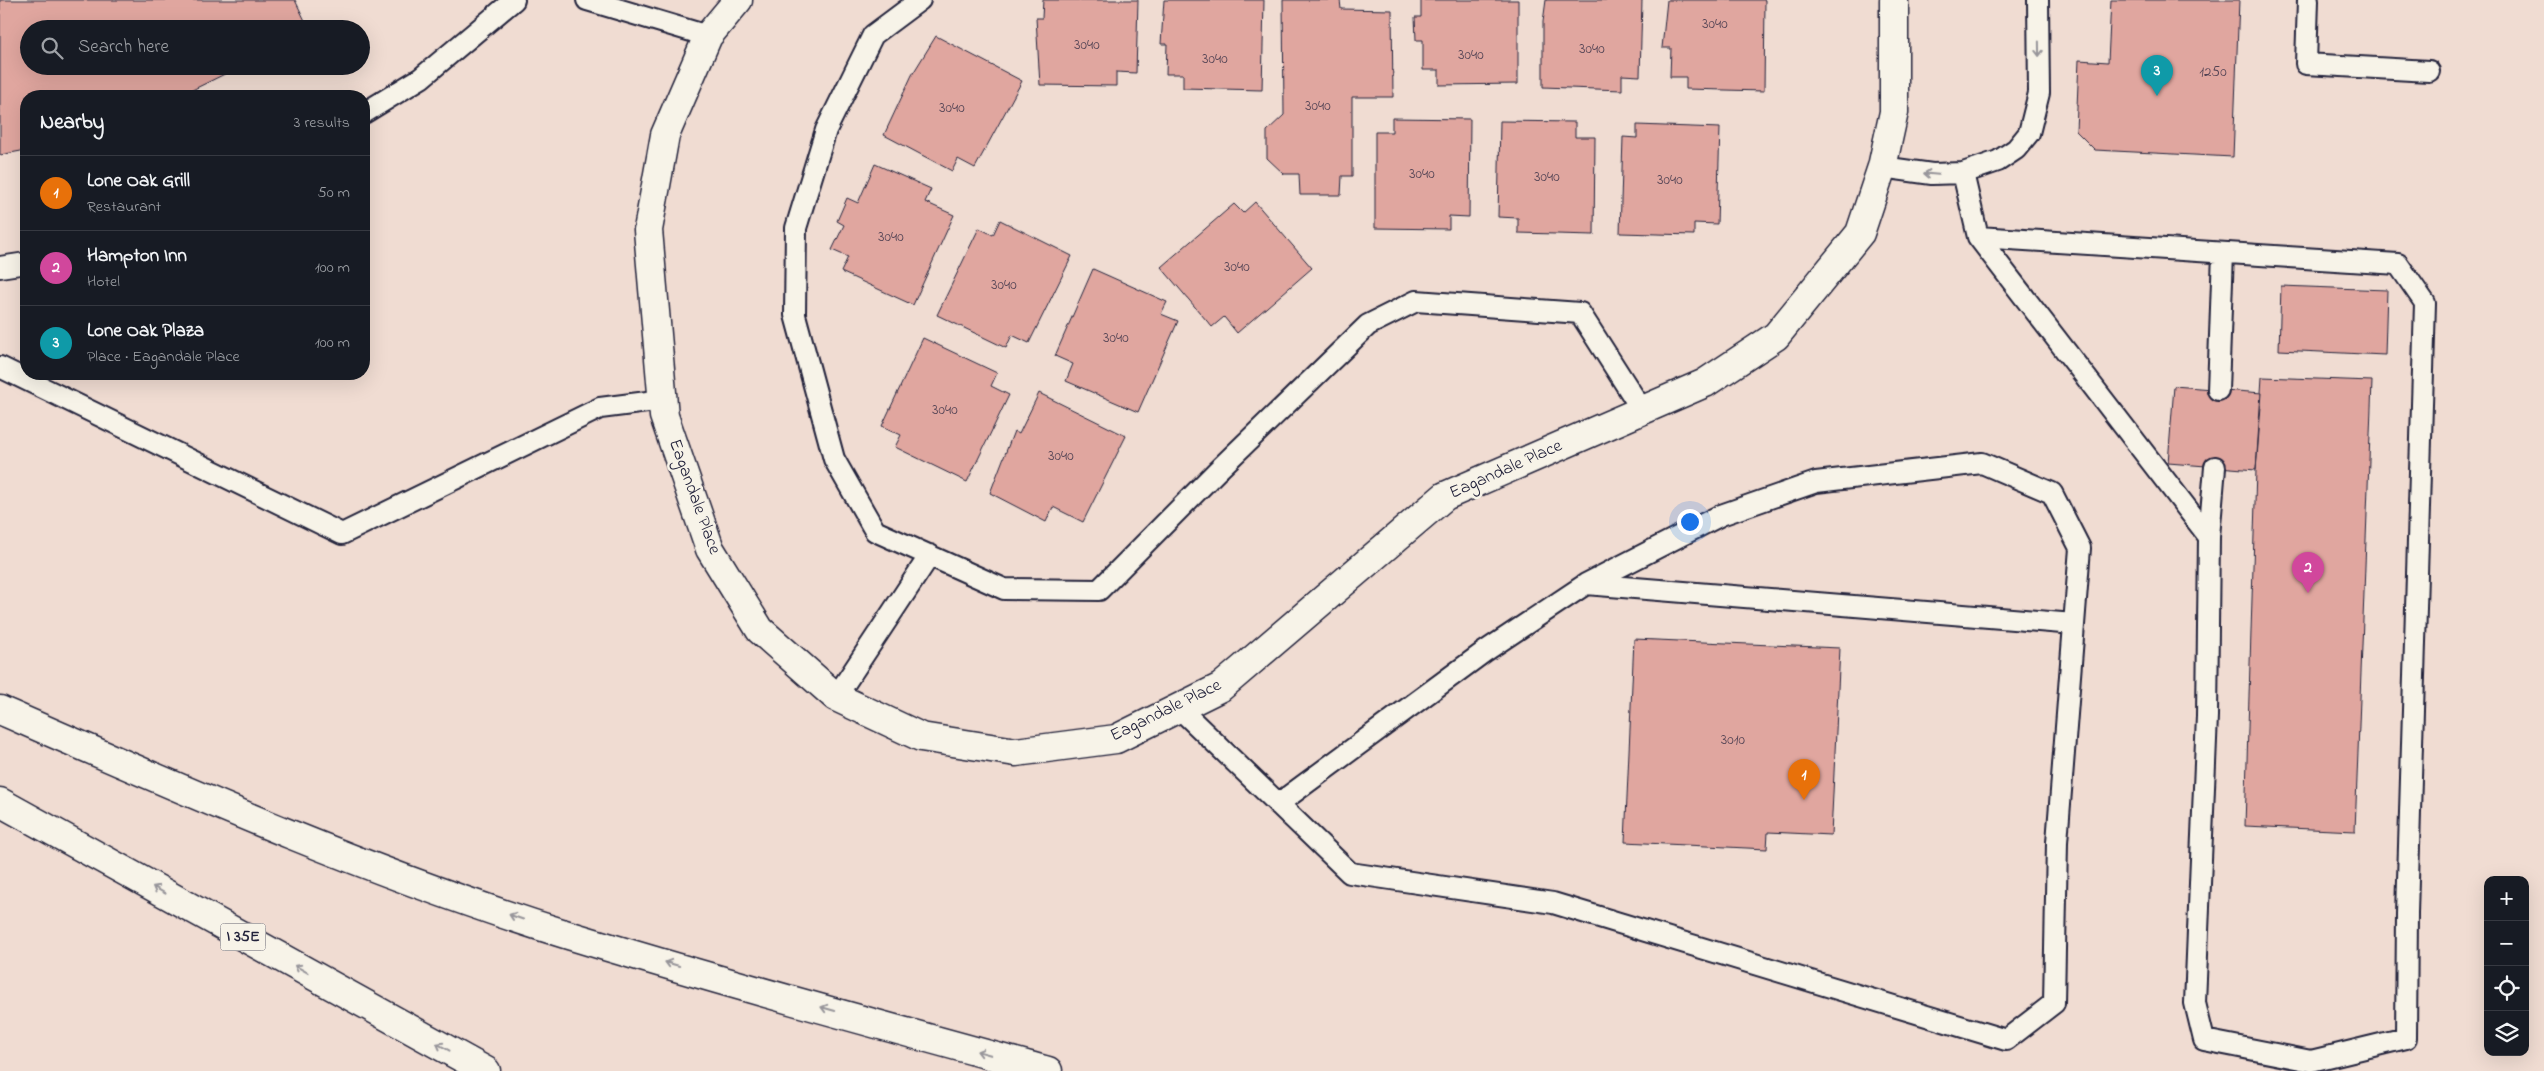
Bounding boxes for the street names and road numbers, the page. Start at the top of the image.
street label: Eagandale Place [1445,433,1568,507]
street label: Eagandale Place [660,436,727,559]
street label: Eagandale Place [1106,672,1227,750]
road number: I 35E [220,924,266,950]

